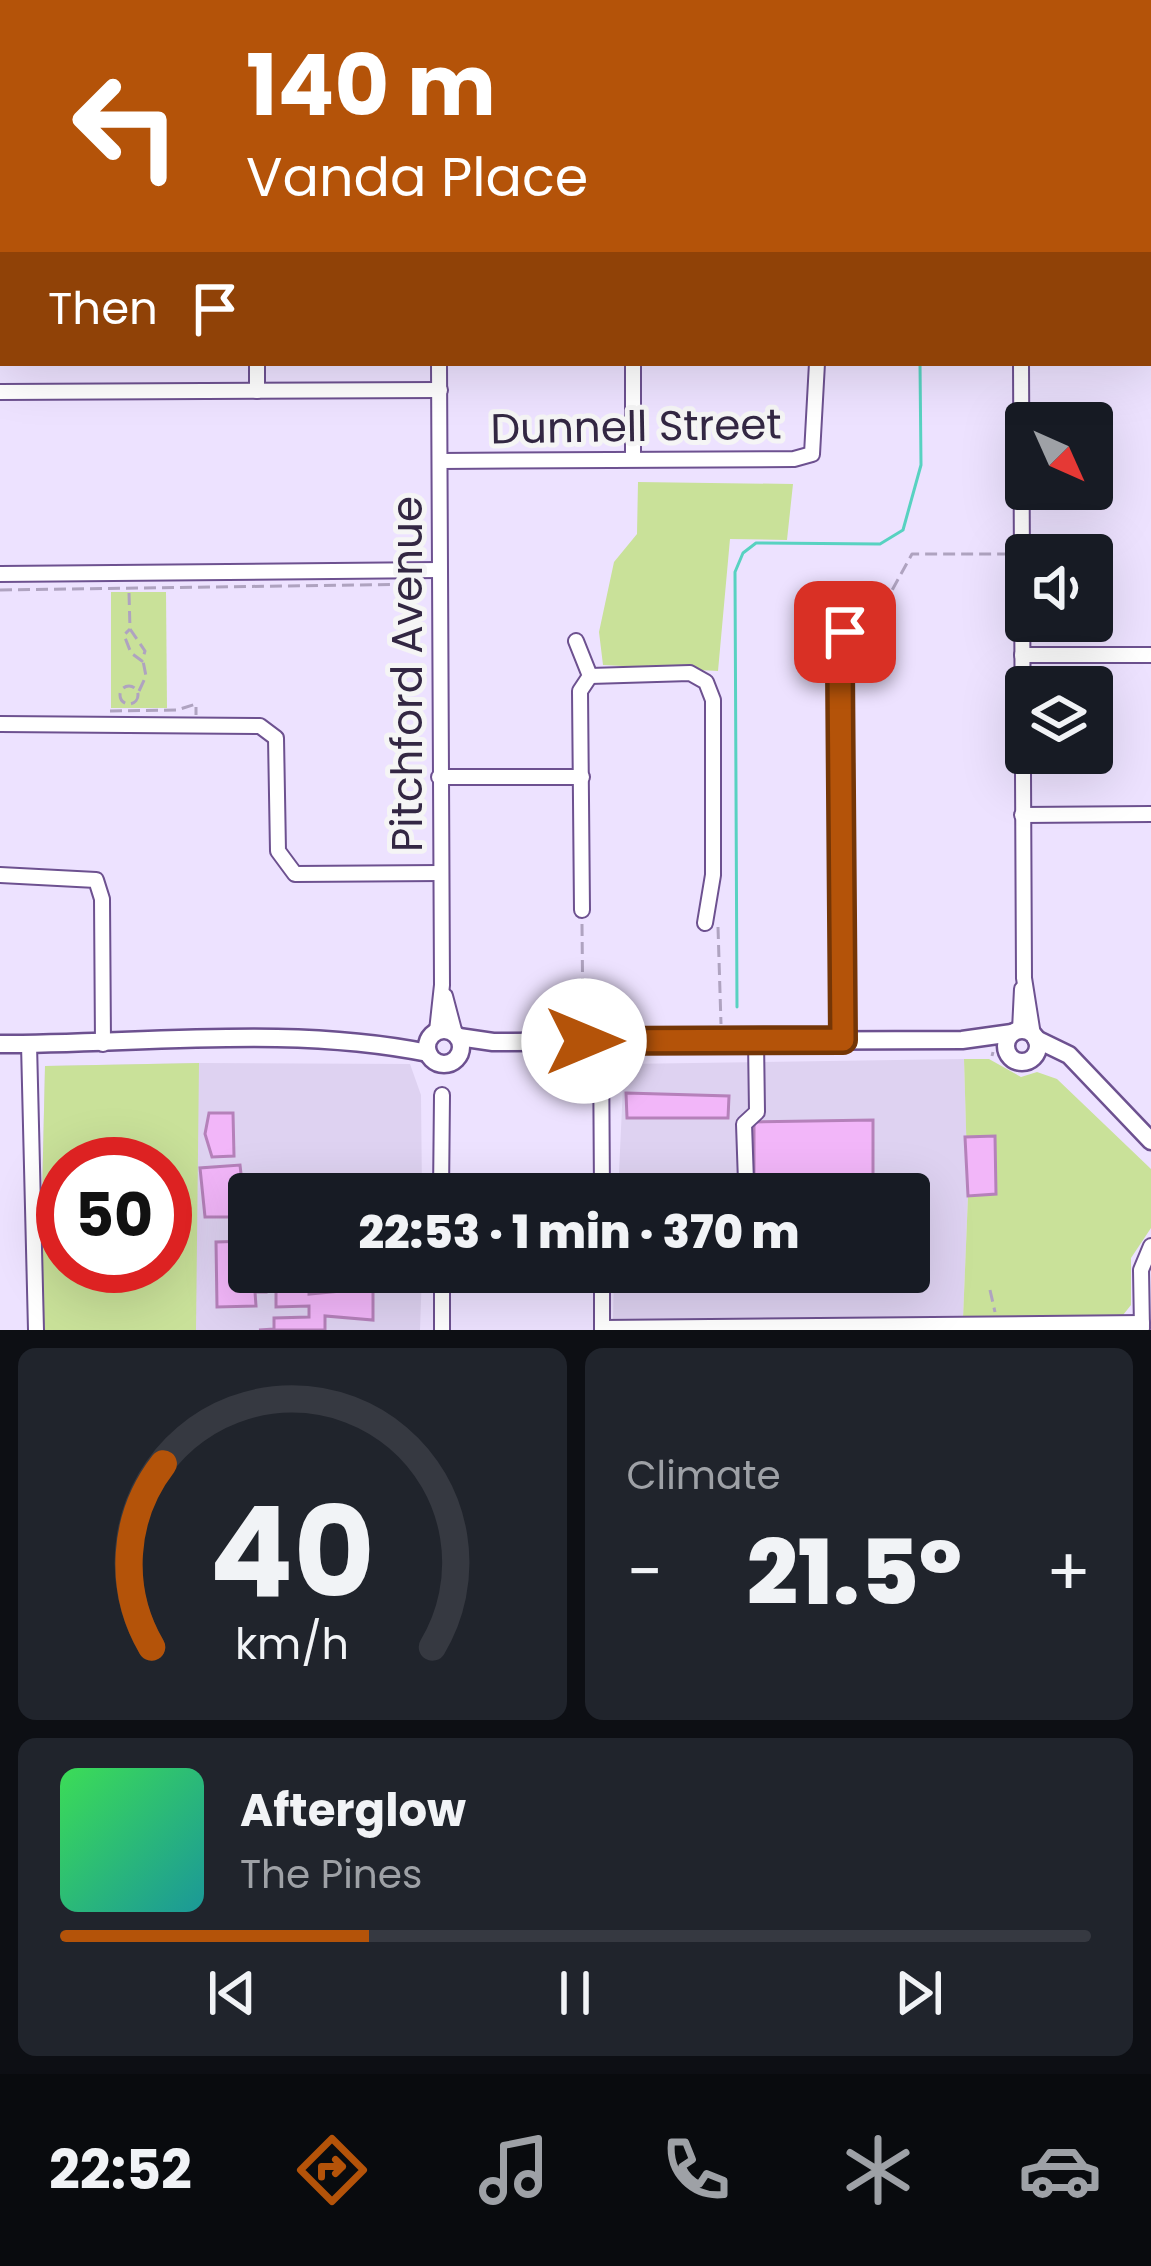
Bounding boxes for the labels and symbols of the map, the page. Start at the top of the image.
street label: Dunnell Street [490,394,782,459]
north arrow [1005,402,1113,510]
street label: Pitchford Avenue [378,496,437,852]
pin [794,581,896,683]
position arrow [521,978,647,1104]
speed limit sign: 50 [36,1137,192,1293]

